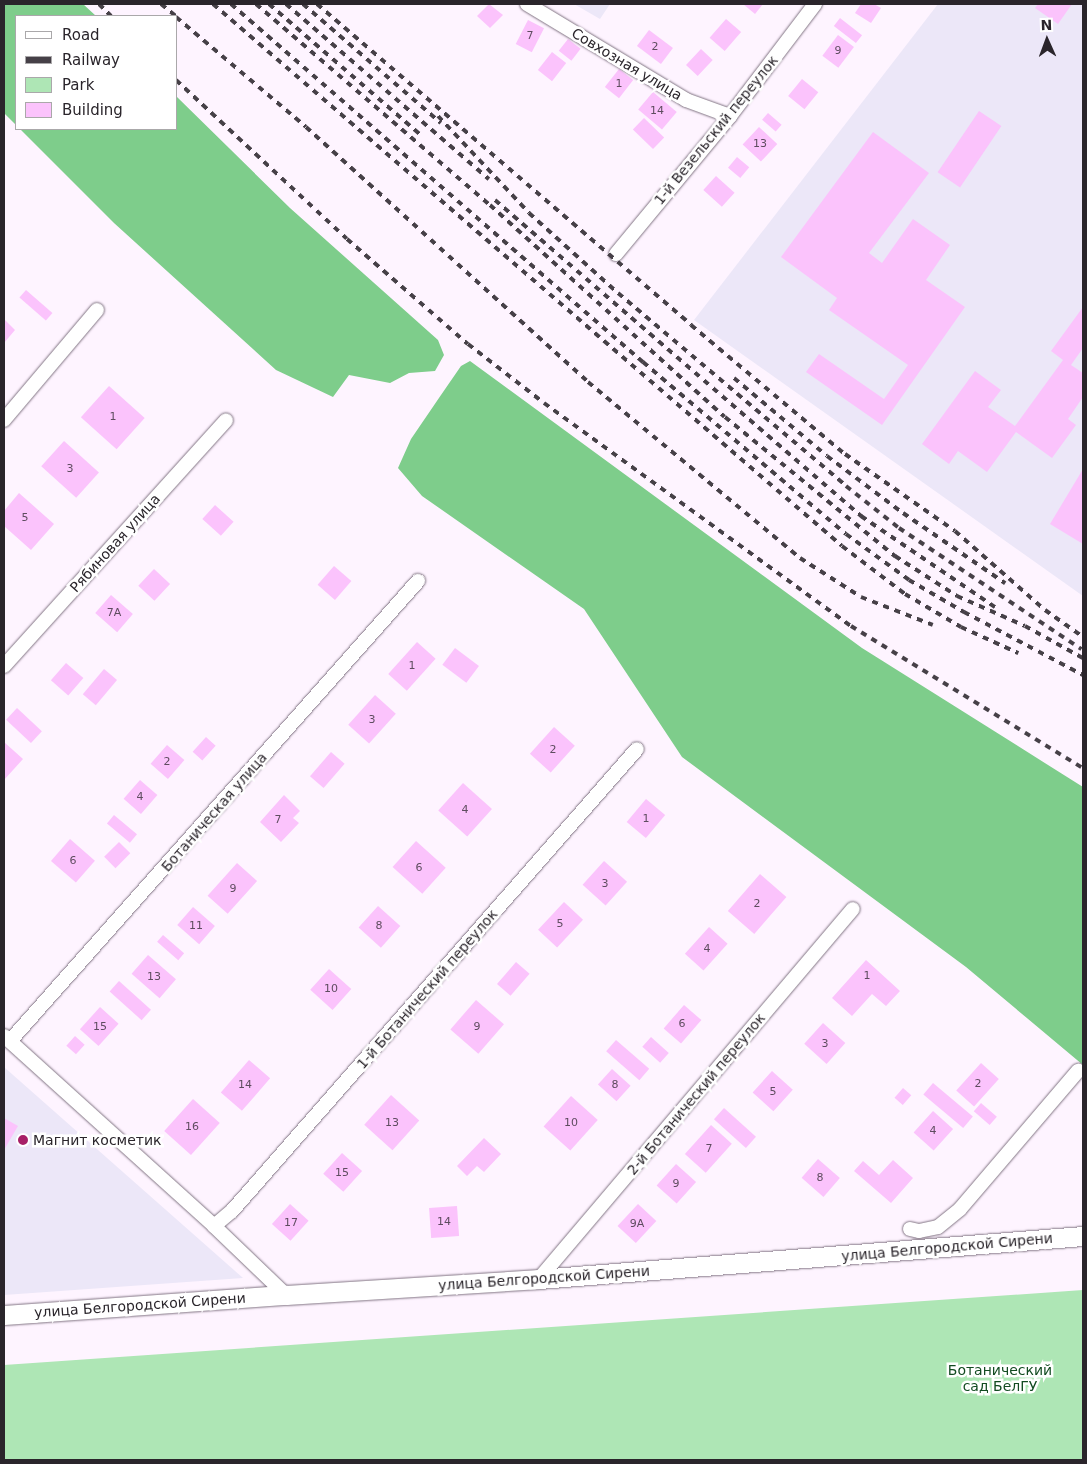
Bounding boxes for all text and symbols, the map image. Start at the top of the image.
legend [15,15,178,130]
north arrow [1022,15,1072,65]
text: N [1040,17,1053,33]
street label: Совхозная улица [569,24,685,104]
text: Road [62,26,100,44]
house number: 7 [527,29,533,43]
house number: 2 [652,40,658,54]
house number: 9 [835,44,841,58]
text: Railway [62,51,120,69]
street label: 1-й Везельский переулок [651,52,781,208]
text: Park [62,76,94,94]
house number: 1 [616,77,622,91]
text: Building [62,101,123,119]
house number: 14 [650,104,664,118]
house number: 13 [753,137,767,151]
house number: 1 [110,410,116,424]
house number: 3 [67,462,73,476]
street label: Рябиновая улица [66,490,164,596]
house number: 5 [22,511,28,525]
house number: 7А [107,606,121,620]
house number: 1 [409,659,415,673]
house number: 3 [369,713,375,727]
house number: 2 [550,743,556,757]
street label: Ботаническая улица [158,749,270,875]
house number: 2 [164,755,170,769]
house number: 4 [137,790,143,804]
house number: 4 [462,803,468,817]
house number: 1 [643,812,649,826]
house number: 7 [275,813,281,827]
house number: 6 [70,854,76,868]
house number: 6 [416,861,422,875]
house number: 3 [602,877,608,891]
house number: 9 [230,882,236,896]
house number: 2 [754,897,760,911]
street label: 1-й Ботанический переулок [353,906,501,1072]
house number: 5 [557,917,563,931]
house number: 11 [189,919,203,933]
house number: 8 [376,919,382,933]
house number: 4 [704,942,710,956]
house number: 1 [864,969,870,983]
house number: 13 [147,970,161,984]
house number: 10 [324,982,338,996]
street label: 2-й Ботанический переулок [623,1010,769,1178]
house number: 6 [679,1017,685,1031]
house number: 15 [93,1020,107,1034]
house number: 9 [474,1020,480,1034]
house number: 3 [822,1037,828,1051]
house number: 2 [975,1077,981,1091]
house number: 14 [238,1078,252,1092]
house number: 8 [612,1078,618,1092]
house number: 5 [770,1085,776,1099]
house number: 13 [385,1116,399,1130]
house number: 10 [564,1116,578,1130]
house number: 16 [185,1120,199,1134]
house number: 4 [930,1124,936,1138]
place label: Магнит косметик [33,1132,161,1148]
marker: Магнит косметик [17,1134,29,1146]
house number: 7 [706,1142,712,1156]
house number: 15 [335,1166,349,1180]
house number: 8 [817,1171,823,1185]
house number: 9 [673,1177,679,1191]
house number: 14 [437,1215,451,1229]
house number: 17 [284,1216,298,1230]
house number: 9А [630,1217,644,1231]
street label: улица Белгородской Сирени [841,1229,1053,1265]
street label: улица Белгородской Сирени [438,1262,650,1294]
street label: улица Белгородской Сирени [34,1289,246,1321]
park label: Ботанический сад БелГУ [948,1362,1052,1394]

